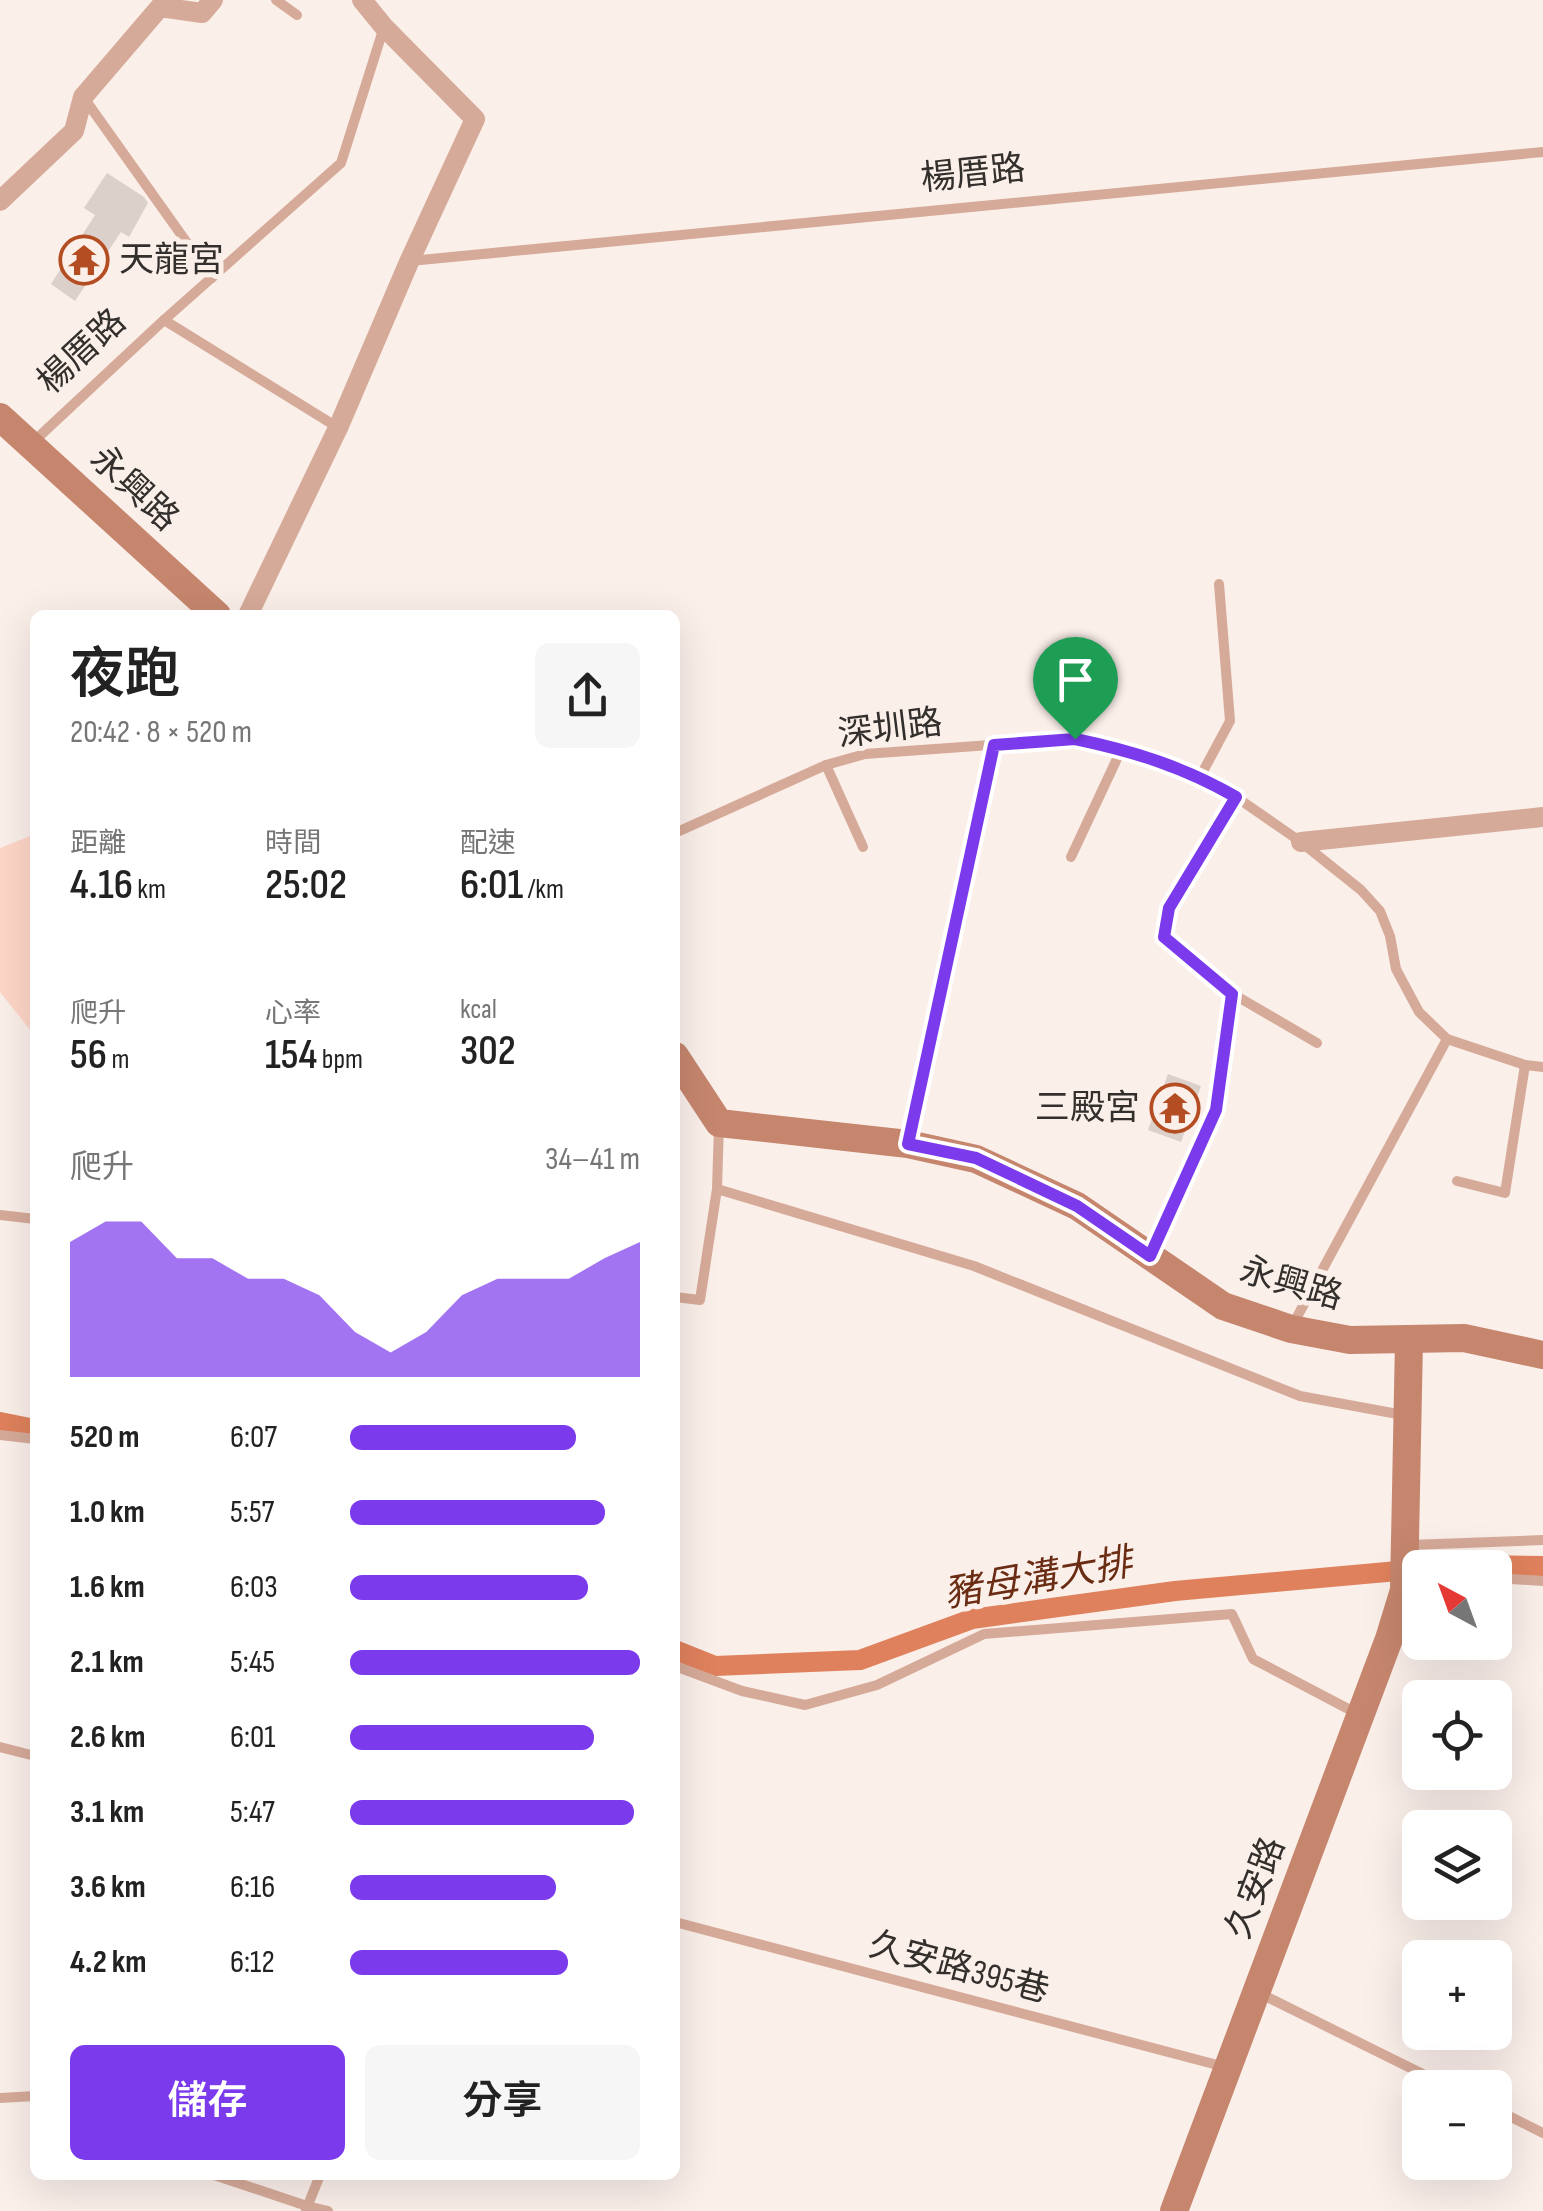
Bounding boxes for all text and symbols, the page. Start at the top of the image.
street label: 楊厝路 [919,147,1027,201]
temple icon: 天龍宮 [58,234,110,286]
place label: 天龍宮 [119,239,224,282]
street label: 楊厝路 [29,300,135,404]
street label: 永興路 [81,437,187,541]
pin [1033,637,1118,740]
text: 夜跑 [70,642,180,709]
button: share [535,643,640,748]
icon: arrive [1048,652,1103,707]
street label: 深圳路 [835,701,945,757]
text: 20:42 · 8 × 520 m [70,713,252,752]
text: 距離 [70,827,126,860]
text: 時間 [265,827,321,860]
text: 配速 [460,827,516,860]
text: 4.16 [70,860,133,911]
text: 25:02 [265,860,347,911]
text: 6:01 [460,860,523,911]
text: km [133,873,166,906]
text: /km [523,873,564,906]
text: kcal [460,993,497,1026]
text: 爬升 [70,997,126,1030]
text: 心率 [265,997,321,1030]
text: 302 [460,1026,516,1077]
text: 56 [70,1030,107,1081]
text: 154 [265,1030,317,1081]
text: m [107,1043,129,1076]
text: bpm [317,1043,363,1076]
temple icon: 三殿宮 [1149,1082,1201,1134]
place label: 三殿宮 [1035,1087,1140,1130]
text: 34–41 m [545,1140,640,1179]
text: 爬升 [70,1148,134,1187]
street label: 永興路 [1235,1249,1347,1319]
text: 520 m [70,1418,140,1457]
text: 6:07 [230,1418,277,1457]
text: 1.0 km [70,1493,145,1532]
text: 5:57 [230,1493,274,1532]
water label: 豬母溝大排 [941,1539,1140,1618]
north arrow [1402,1550,1512,1660]
map controls [1402,1550,1512,2180]
text: 1.6 km [70,1568,145,1607]
text: 6:03 [230,1568,278,1607]
text: 2.1 km [70,1643,144,1682]
text: 5:45 [230,1643,275,1682]
button: locate [1402,1680,1512,1790]
text: 2.6 km [70,1718,145,1757]
text: 6:01 [230,1718,276,1757]
text: 3.1 km [70,1793,144,1832]
text: 5:47 [230,1793,275,1832]
button: layers [1402,1810,1512,1920]
street label: 久安路 [1217,1831,1295,1945]
text: 3.6 km [70,1868,146,1907]
text: 6:16 [230,1868,275,1907]
street label: 久安路395巷 [864,1923,1054,2013]
button: + [1402,1940,1512,2050]
text: 4.2 km [70,1943,147,1982]
text: 6:12 [230,1943,275,1982]
button: 儲存 [70,2045,345,2160]
button: 分享 [365,2045,640,2160]
button: − [1402,2070,1512,2180]

